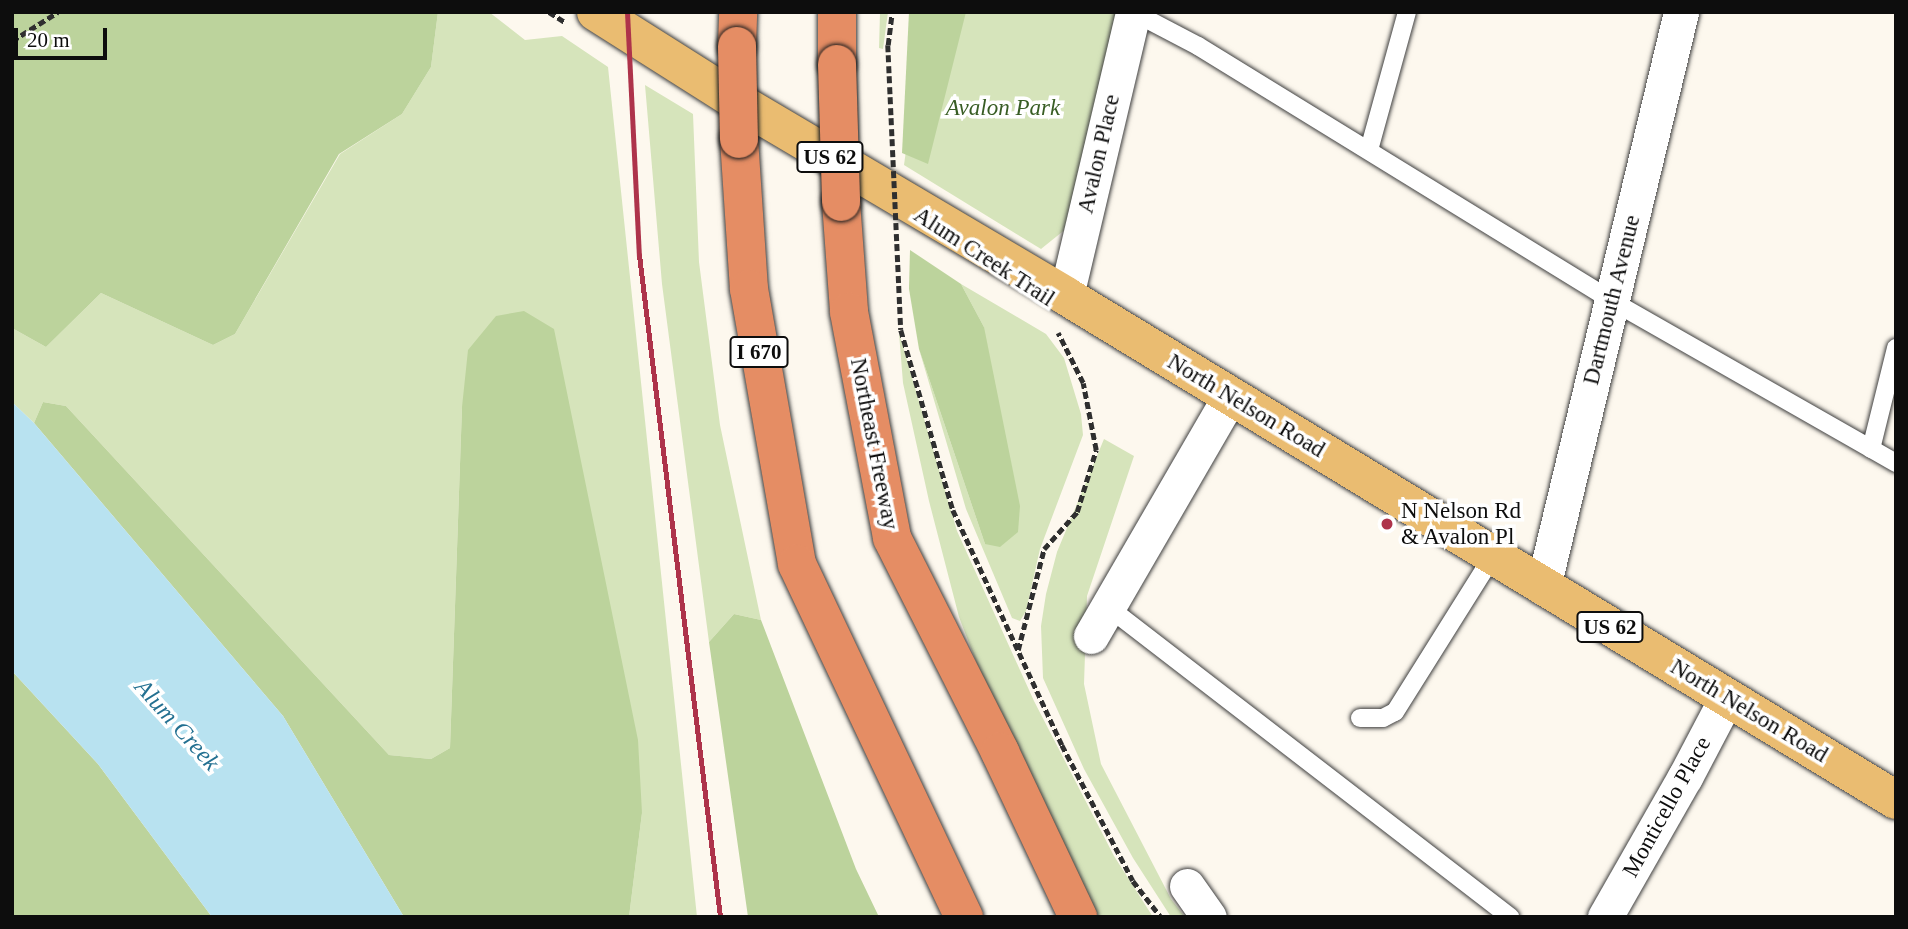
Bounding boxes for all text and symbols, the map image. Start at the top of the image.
scale bar [18,14,110,58]
text: 20 m [27,28,70,52]
street label: Avalon Place [1072,92,1126,216]
park label: Avalon Park [946,94,1060,122]
road number: US 62 [795,140,865,174]
street label: Alum Creek Trail [908,201,1060,313]
street label: Dartmouth Avenue [1577,212,1647,388]
road number: I 670 [729,334,789,370]
street label: North Nelson Road [1162,348,1330,464]
street label: Northeast Freeway [844,356,904,532]
place label: N Nelson Rd & Avalon Pl [1401,497,1521,551]
marker: N Nelson Rd & Avalon Pl [1379,516,1395,532]
road number: US 62 [1575,610,1645,644]
street label: North Nelson Road [1665,653,1833,769]
water label: Alum Creek [128,673,226,777]
street label: Monticello Place [1617,732,1717,882]

